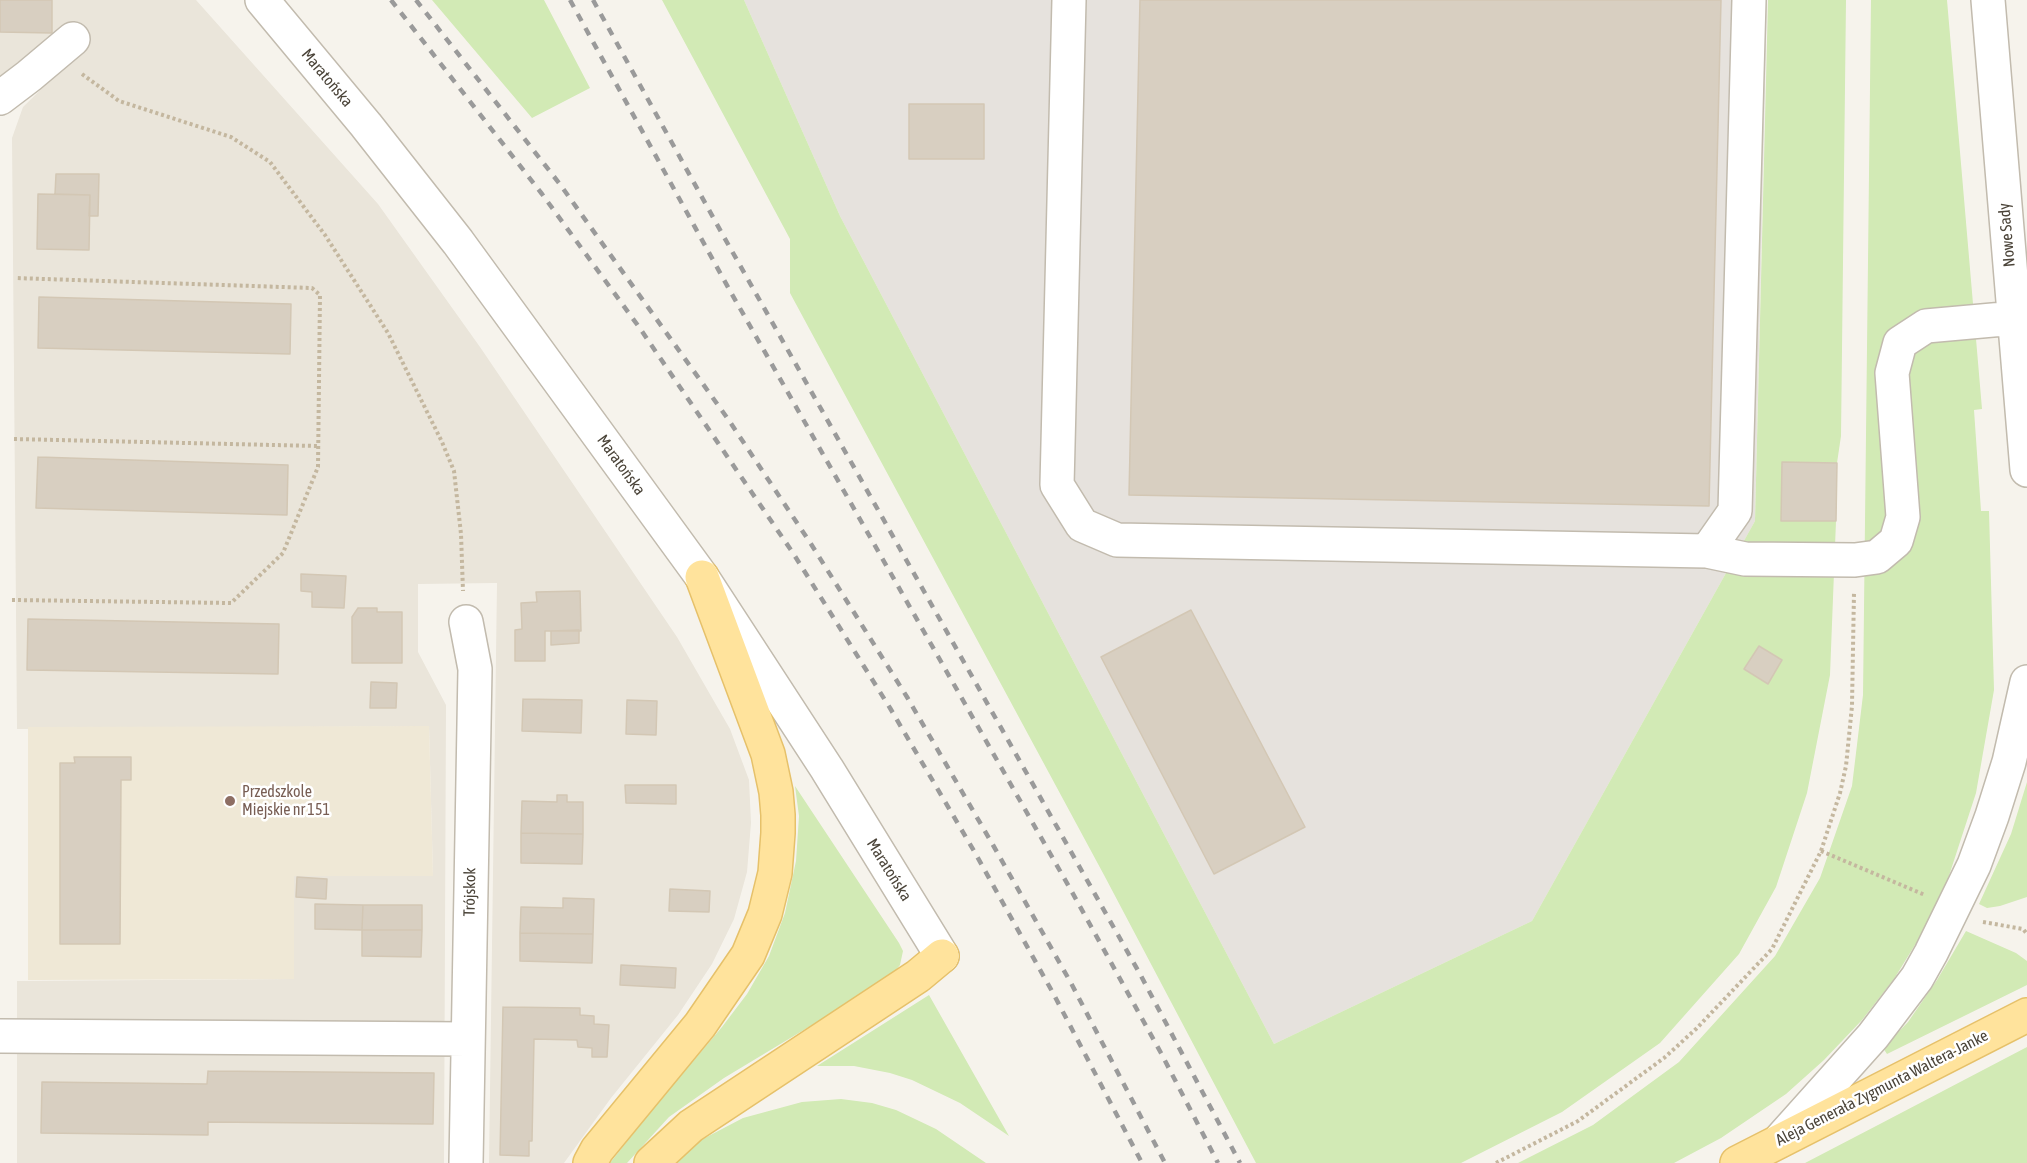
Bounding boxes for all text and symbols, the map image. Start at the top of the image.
street label: Maratońska [297,45,357,111]
street label: Nowe Sady [1995,202,2019,268]
street label: Maratońska [593,431,649,499]
place label: Przedszkole Miejskie nr 151 [242,782,330,820]
marker: Przedszkole Miejskie nr 151 [223,794,237,808]
street label: Maratońska [862,835,916,905]
street label: Trójskok [460,867,480,917]
street label: Aleja Generała Zygmunta Waltera-Janke [1773,1026,1991,1150]

